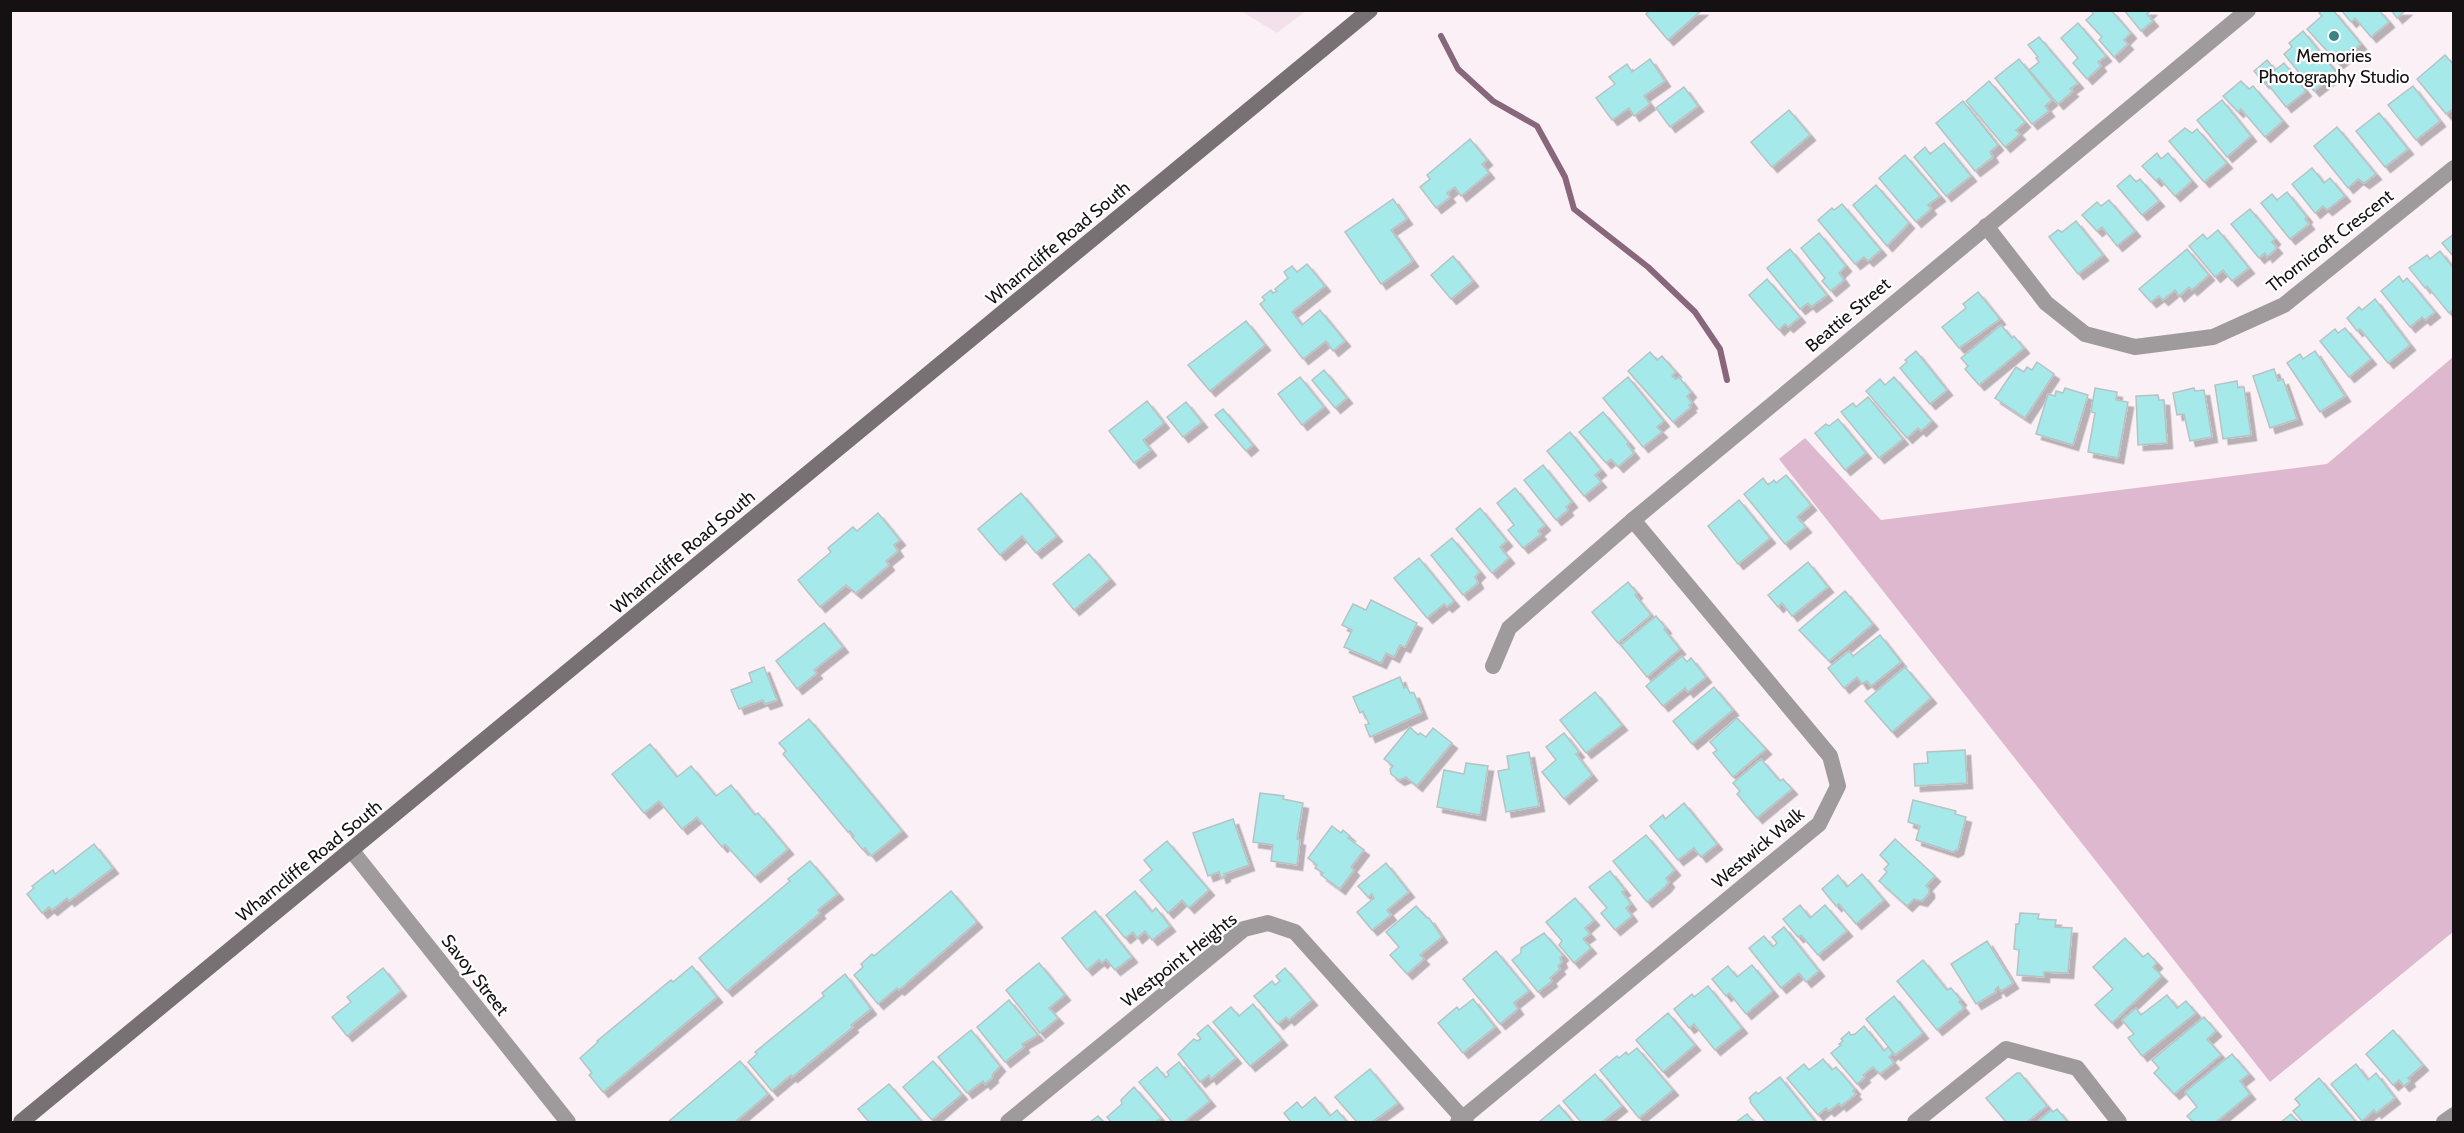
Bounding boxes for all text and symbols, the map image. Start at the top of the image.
marker: Memories Photography Studio [2327,29,2341,43]
place label: Memories Photography Studio [2259,45,2410,88]
street label: Wharncliffe Road South [982,176,1134,310]
street label: Thornicroft Crescent [2262,185,2398,297]
street label: Beattie Street [1801,273,1895,357]
street label: Wharncliffe Road South [607,485,759,619]
street label: Wharncliffe Road South [232,795,386,927]
street label: Westwick Walk [1707,803,1809,893]
street label: Westpoint Heights [1117,908,1241,1012]
street label: Savoy Street [437,930,513,1020]

